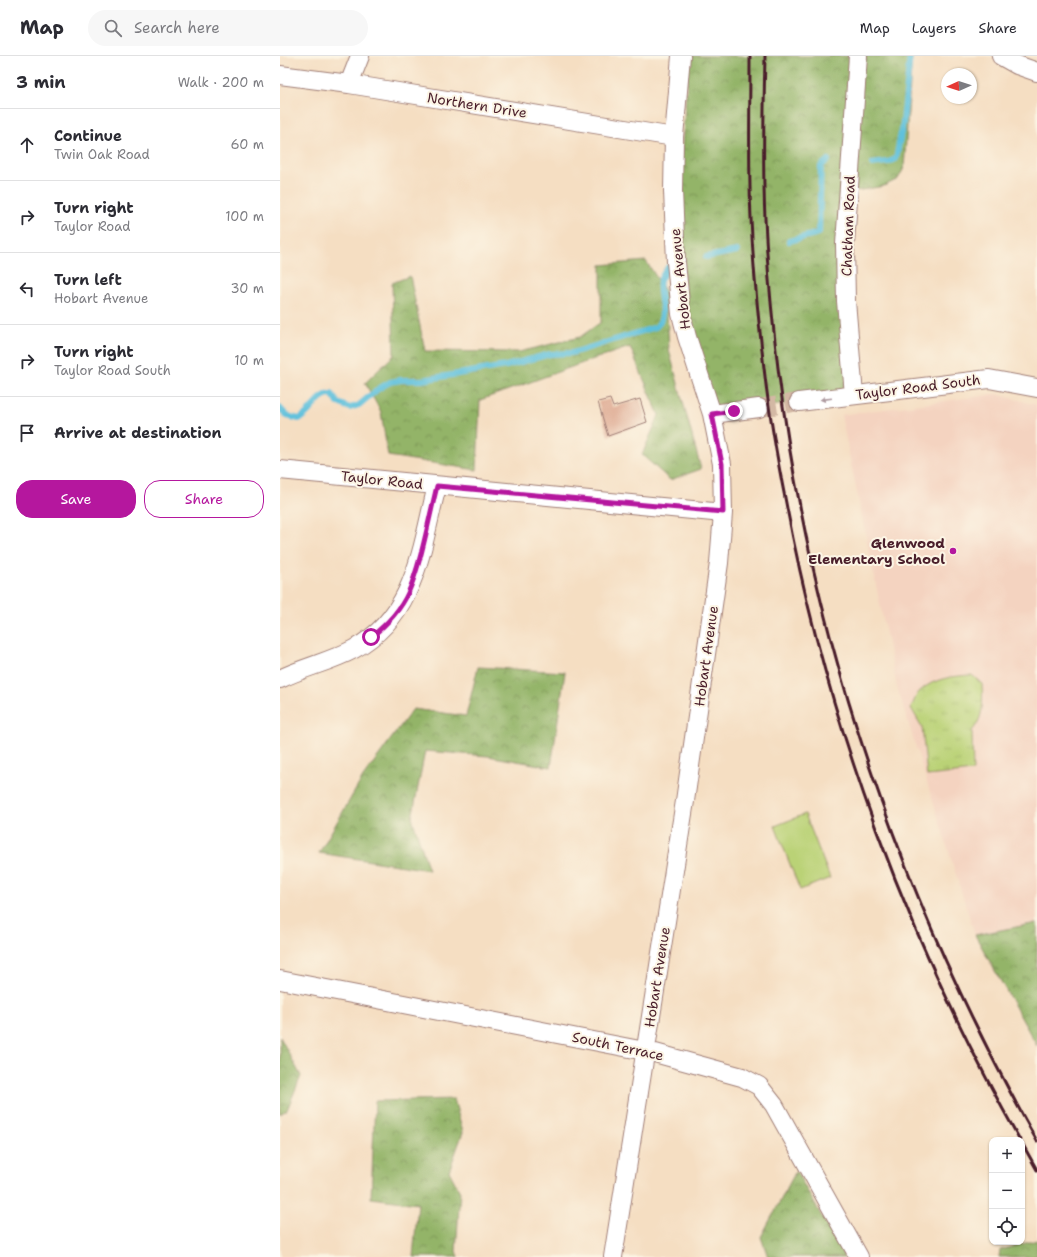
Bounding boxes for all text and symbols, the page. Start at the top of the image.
search box [88,10,368,46]
text: Map [20,15,64,40]
icon: search [102,17,124,39]
text: Search here [134,18,220,38]
text: Map [860,19,890,37]
text: Layers [912,19,956,37]
text: Share [978,19,1017,37]
north arrow [941,68,977,104]
text: 3 min [16,71,66,93]
text: Walk · 200 m [178,74,264,91]
street label: Northern Drive [426,88,528,122]
text: Continue [54,126,122,146]
icon: ahead [16,134,38,156]
text: 60 m [231,136,264,153]
text: Twin Oak Road [54,146,150,163]
street label: Chatham Road [837,175,859,277]
text: Turn right [54,198,134,218]
icon: right [16,206,38,228]
text: 100 m [225,208,264,225]
text: Taylor Road [54,218,130,235]
street label: Hobart Avenue [666,227,694,330]
text: Turn left [54,270,122,290]
icon: left [16,278,38,300]
text: 30 m [230,280,264,297]
text: Hobart Avenue [54,290,148,307]
text: Turn right [54,342,134,362]
icon: right [16,350,38,372]
text: 10 m [234,352,264,369]
text: Taylor Road South [54,362,171,379]
street label: Taylor Road South [854,370,982,404]
one-way arrow [820,396,832,402]
route end [725,402,743,420]
icon: arrive [16,422,38,444]
text: Arrive at destination [54,423,222,443]
street label: Taylor Road [340,467,424,493]
button: Save [16,480,136,518]
button: Share [144,480,264,518]
place label: Glenwood Elementary School [808,534,945,568]
marker: Glenwood Elementary School [948,546,958,556]
street label: Hobart Avenue [690,604,722,708]
route start [362,628,380,646]
street label: Hobart Avenue [640,925,674,1029]
street label: South Terrace [570,1027,666,1065]
map controls [989,1137,1025,1245]
button: + [989,1137,1025,1173]
button: − [989,1173,1025,1209]
button: locate [989,1209,1025,1245]

